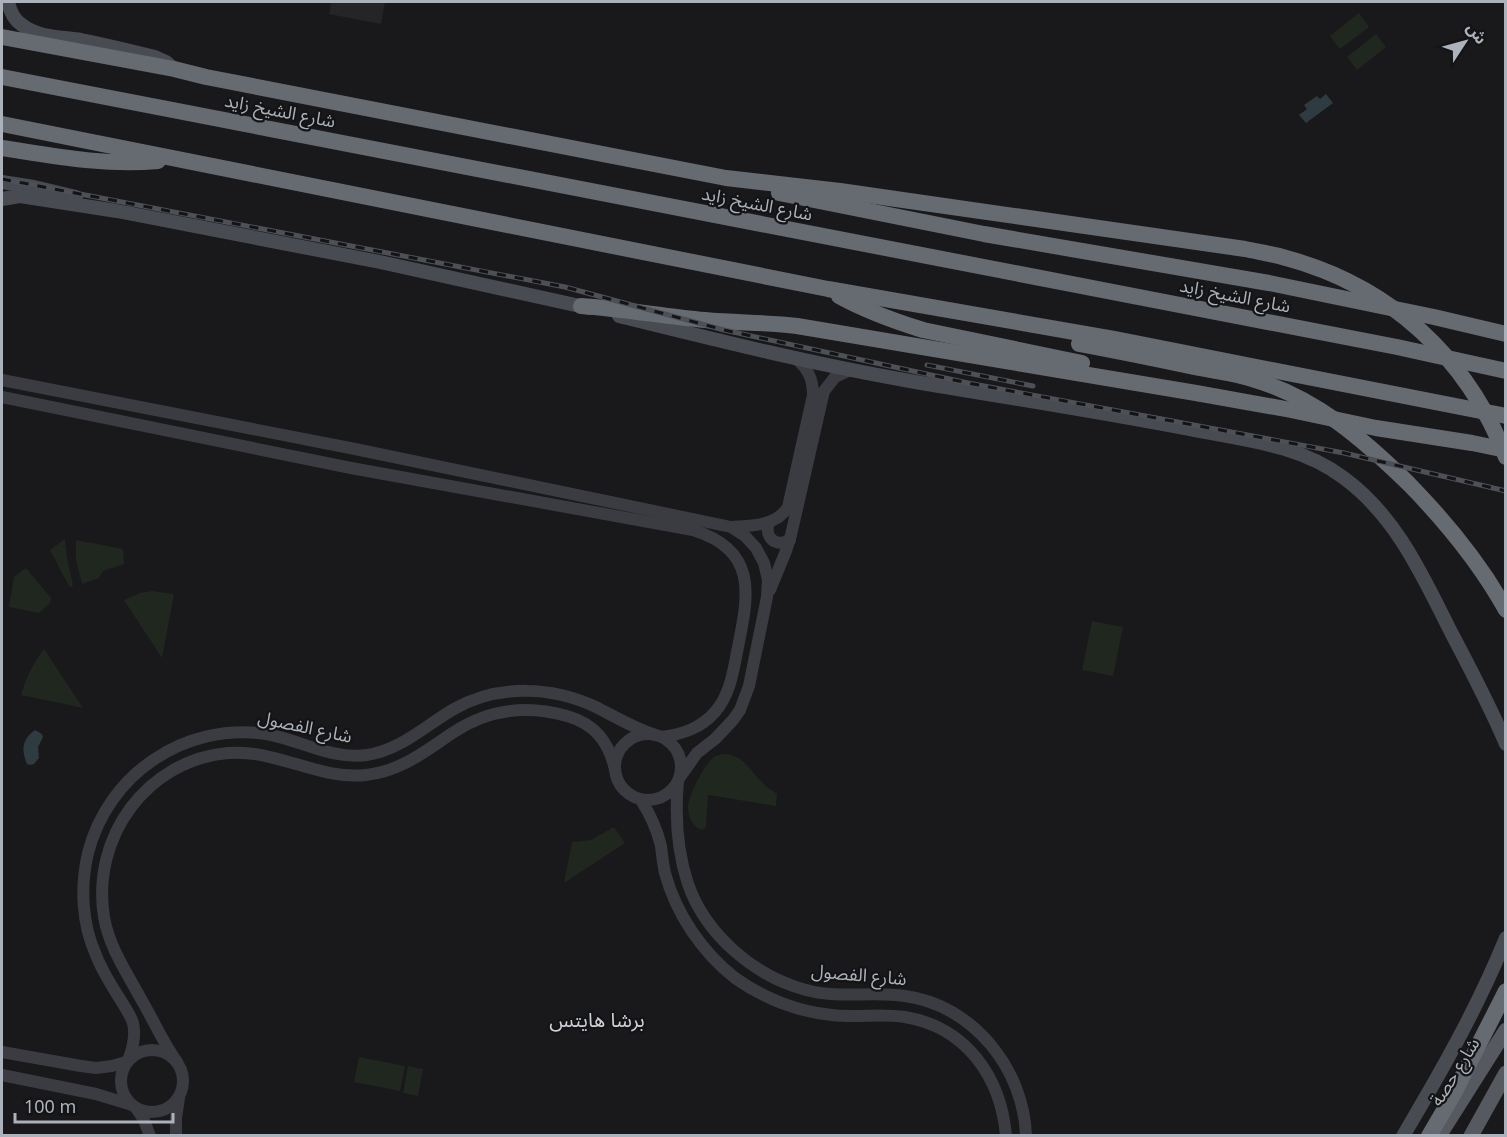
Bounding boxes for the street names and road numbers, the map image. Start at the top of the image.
street label: شارع الشيخ زايد [222,88,338,135]
street label: شارع الشيخ زايد [699,181,815,228]
street label: شارع الشيخ زايد [1177,273,1293,320]
street label: شارع الفصول [255,704,355,751]
street label: شارع الفصول [810,958,908,993]
street label: شارع حصة [1424,1033,1487,1112]

